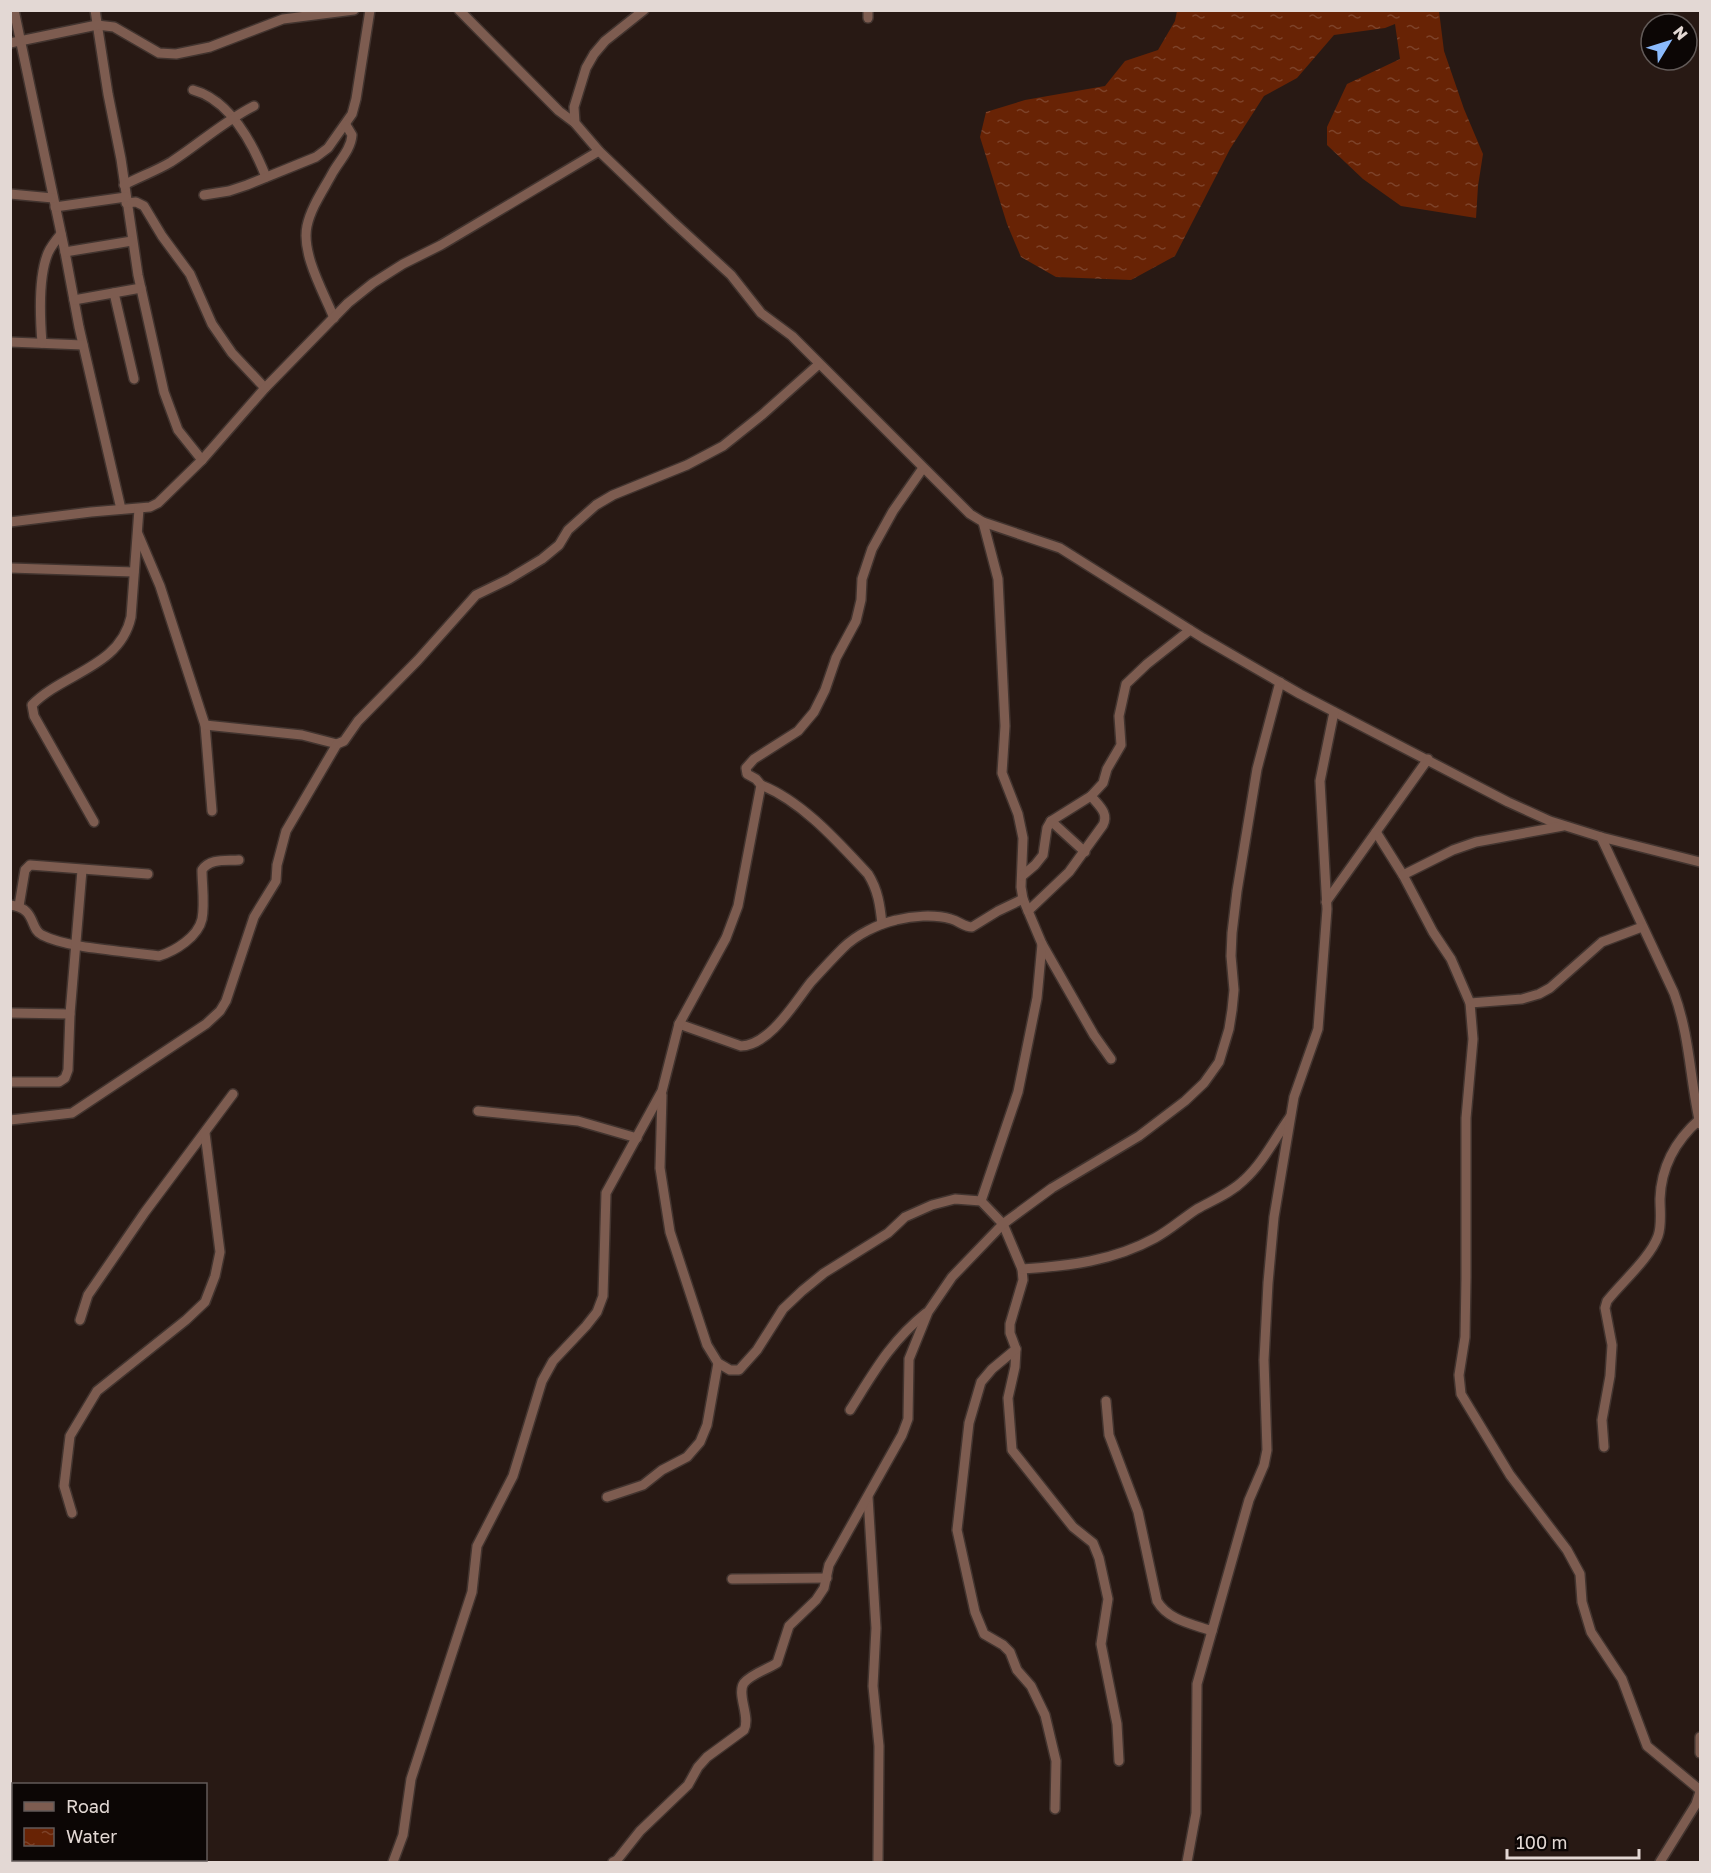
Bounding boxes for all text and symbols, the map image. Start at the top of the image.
north arrow [1639,12,1699,72]
text: N [1669,22,1692,44]
legend [12,1783,207,1861]
text: Road [66,1795,110,1817]
scale bar [1507,1822,1639,1860]
text: Water [66,1825,117,1847]
text: 100 m [1516,1831,1567,1853]

